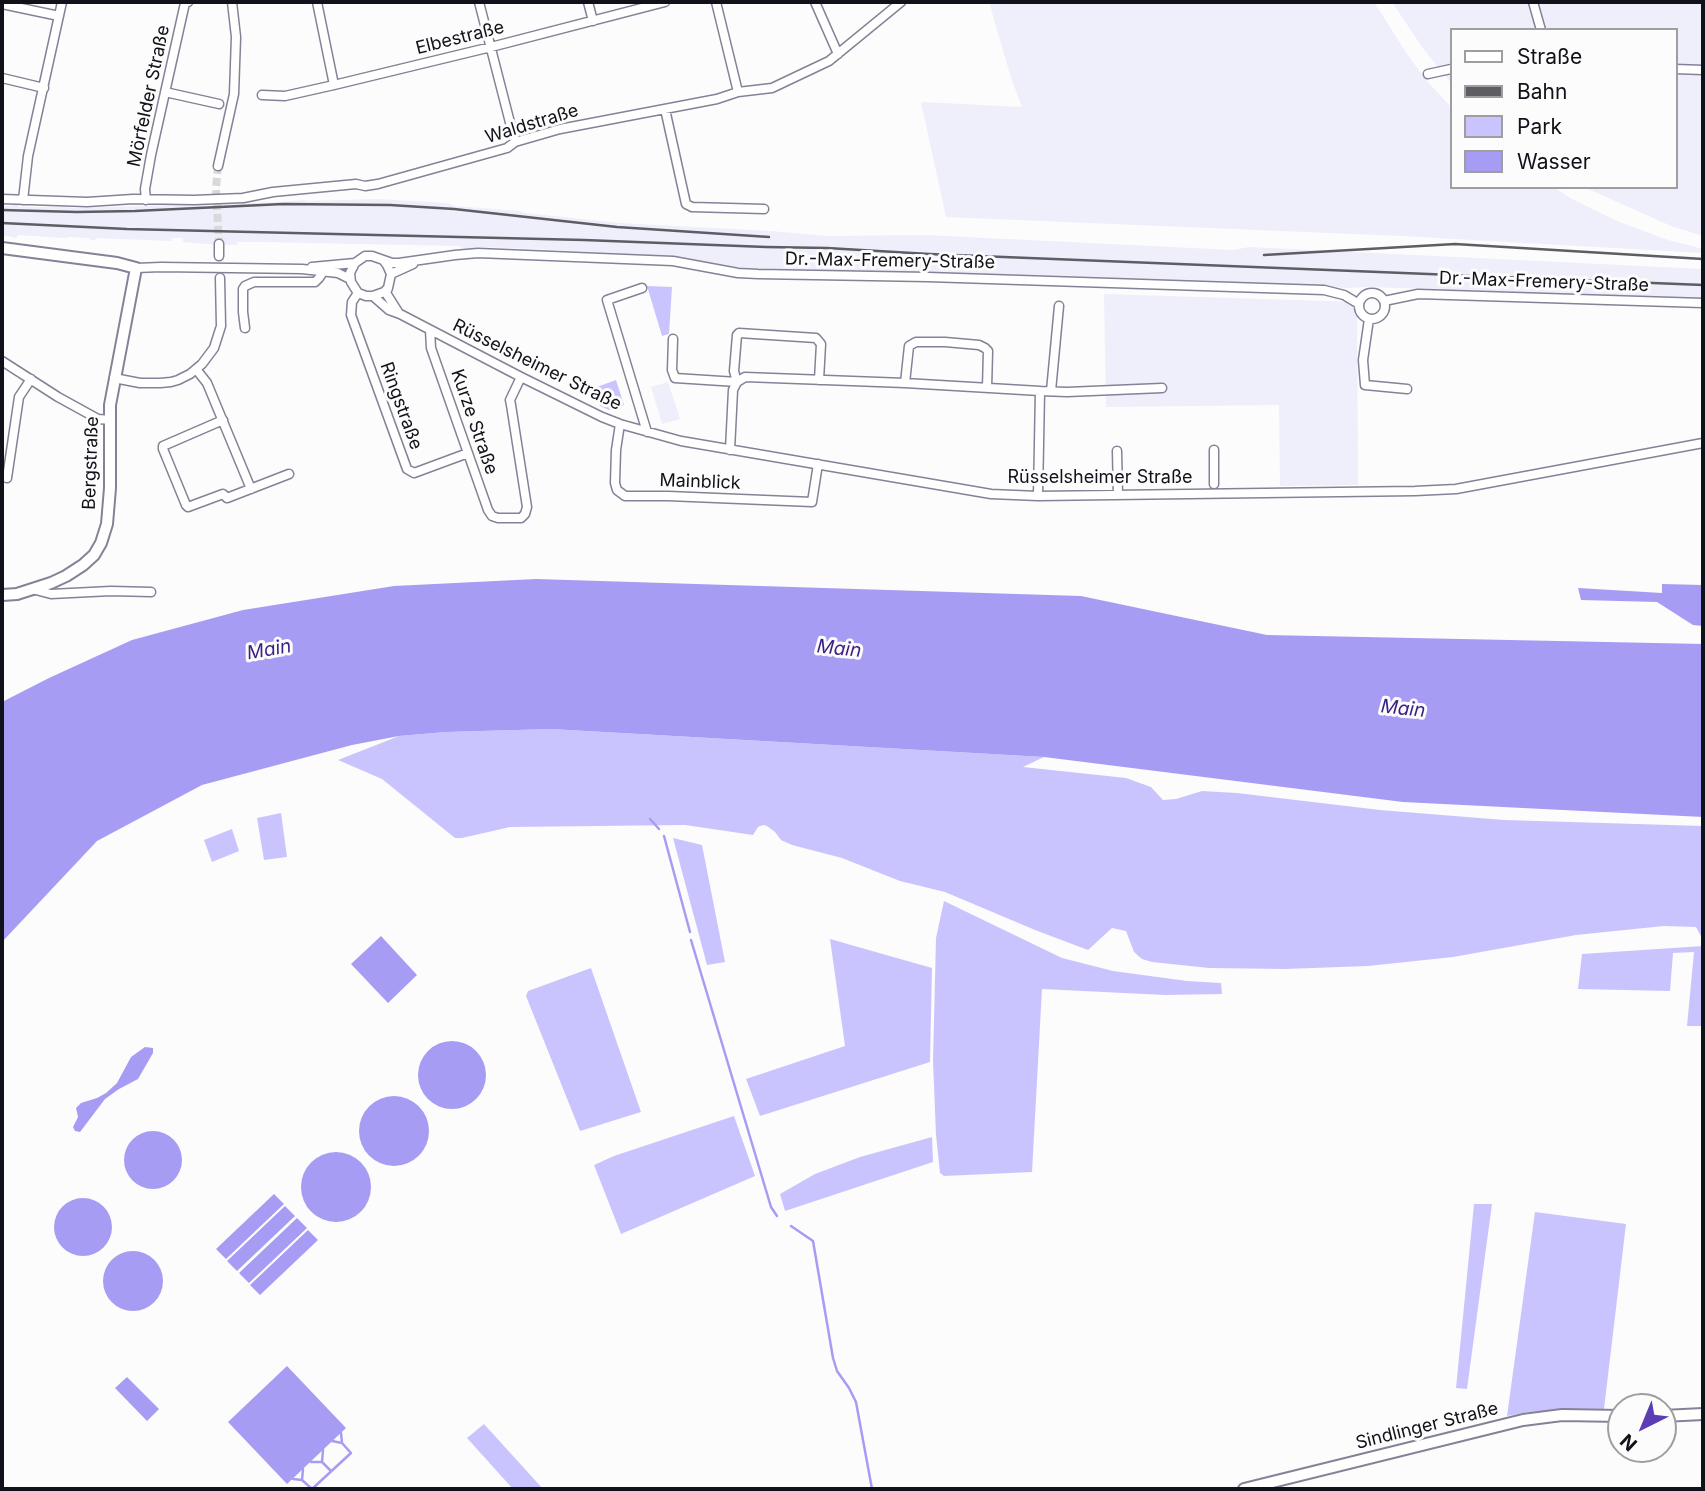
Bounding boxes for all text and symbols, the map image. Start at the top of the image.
street label: Elbestraße [413,17,507,59]
street label: Mörfelder Straße [123,23,175,169]
legend [1450,28,1677,189]
text: Straße [1517,44,1582,69]
text: Bahn [1517,79,1567,104]
street label: Waldstraße [483,100,581,148]
text: Park [1517,114,1562,139]
text: Wasser [1517,149,1591,174]
street label: Dr.-Max-Fremery-Straße [785,248,995,274]
street label: Dr.-Max-Fremery-Straße [1439,268,1649,296]
street label: Rüsselsheimer Straße [449,315,625,415]
street label: Ringstraße [375,359,427,453]
street label: Kurze Straße [446,366,502,478]
street label: Bergstraße [79,416,103,510]
street label: Rüsselsheimer Straße [1007,467,1193,489]
street label: Mainblick [659,470,741,494]
water label: Main [245,635,293,665]
water label: Main [816,635,862,663]
water label: Main [1380,695,1426,723]
north arrow [1607,1393,1677,1463]
street label: Sindlinger Straße [1353,1398,1501,1454]
text: N [1616,1429,1642,1456]

